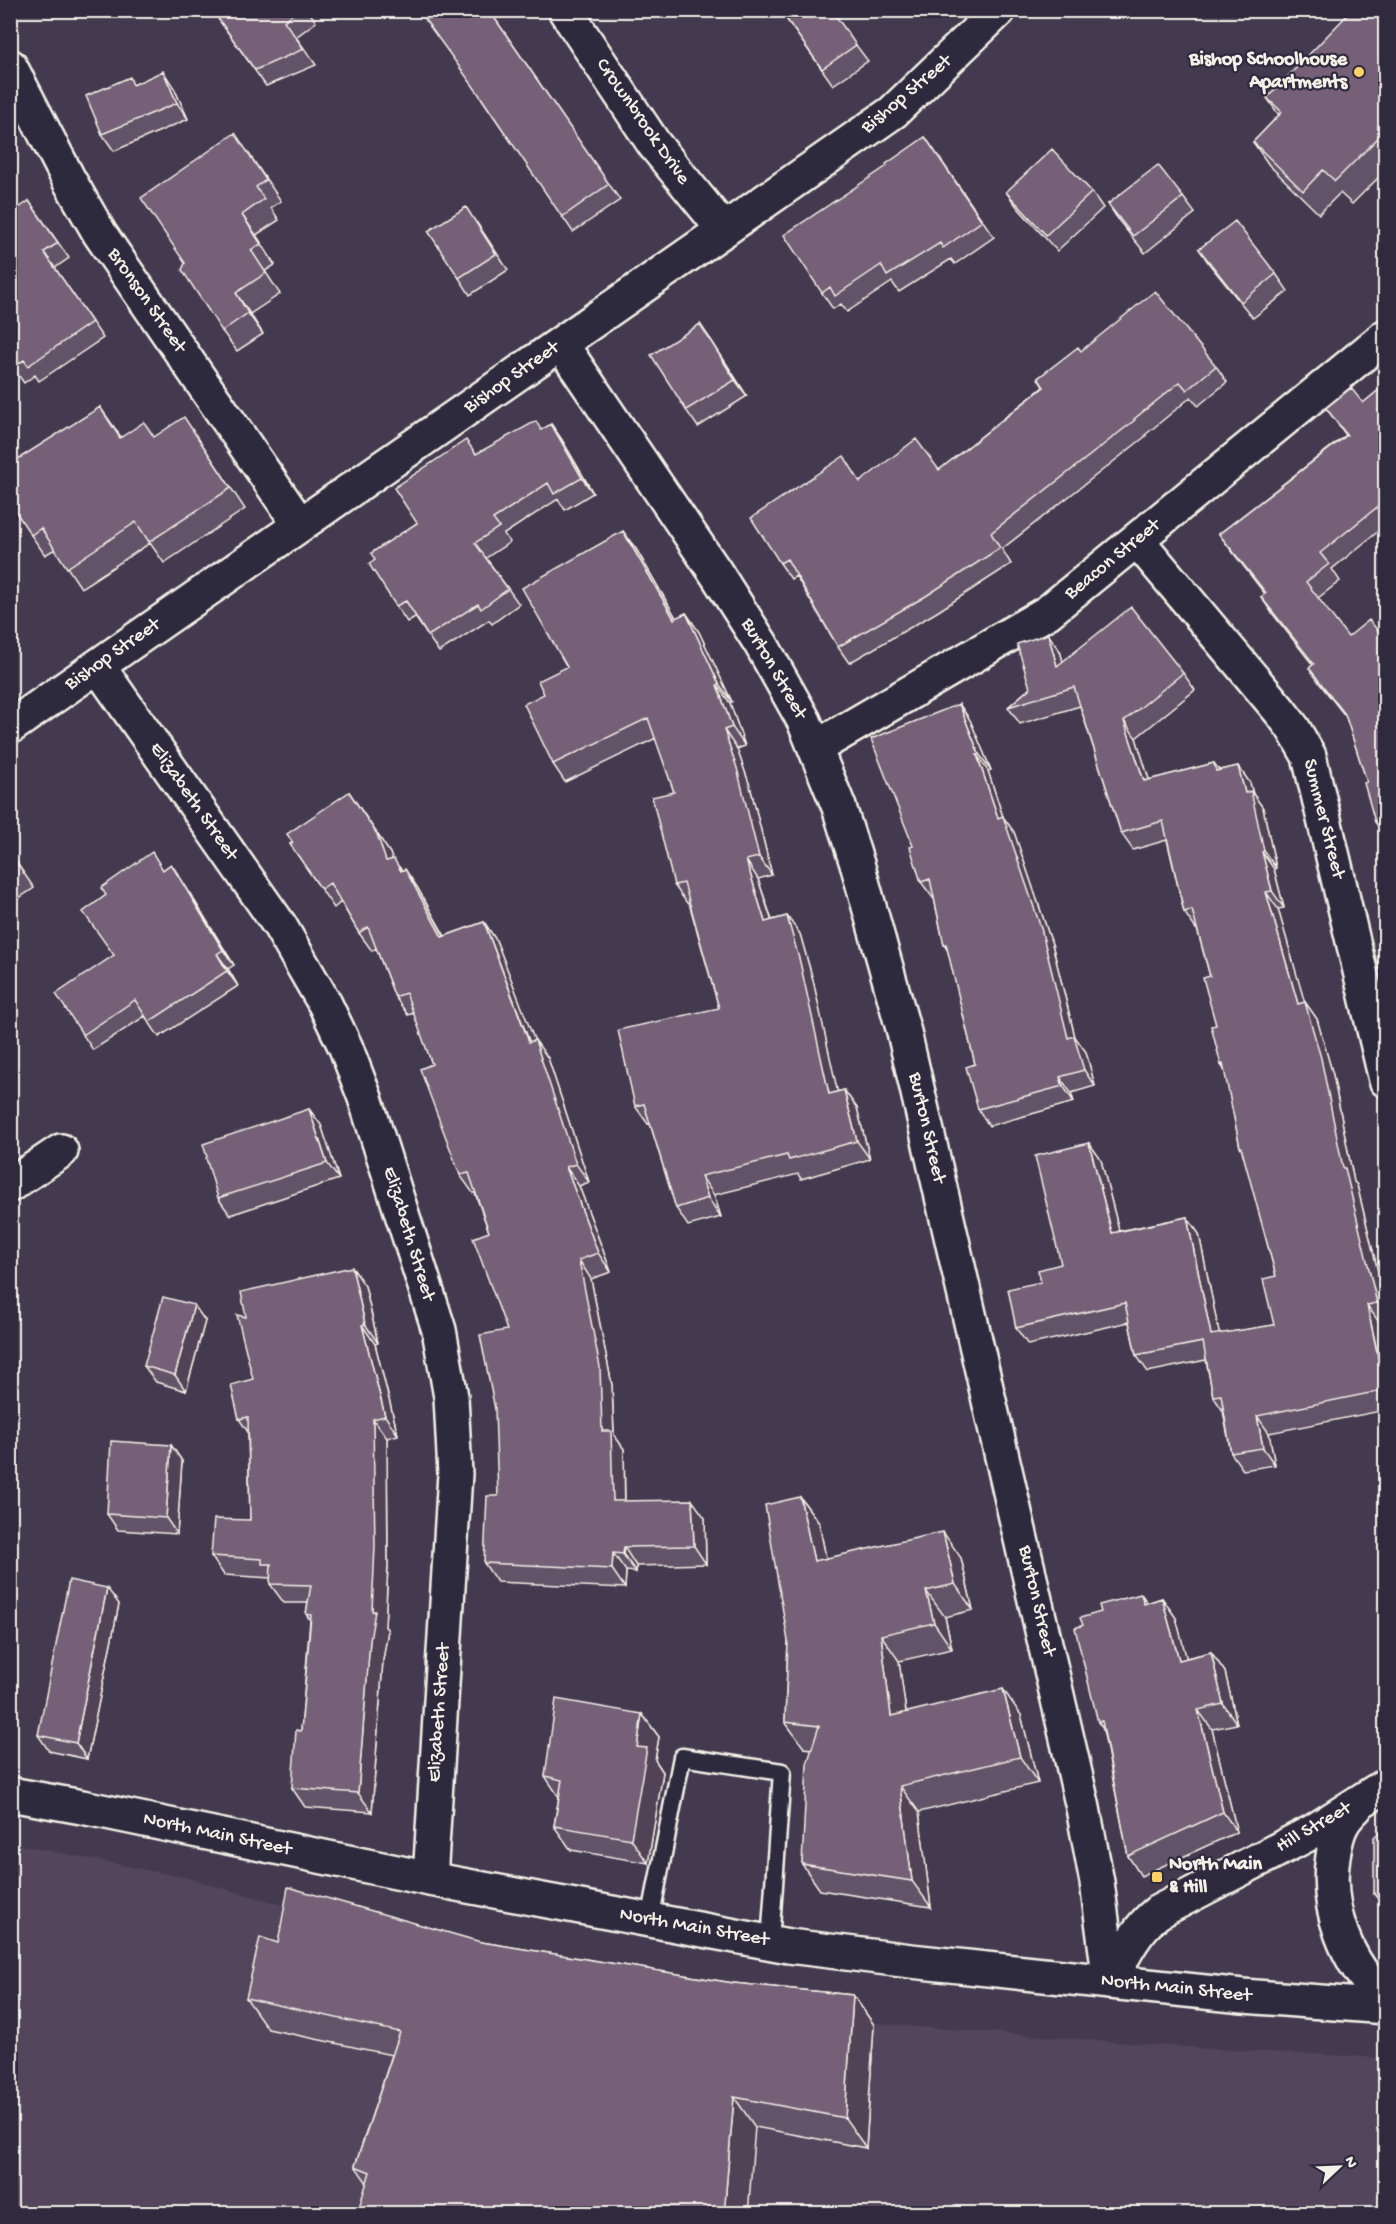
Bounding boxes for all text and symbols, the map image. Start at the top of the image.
street label: Bishop Street [856,49,958,140]
place label: Bishop Schoolhouse Apartments [1188,49,1349,95]
street label: Crownbrook Drive [590,54,695,190]
marker: Bishop Schoolhouse Apartments [1352,65,1366,79]
street label: Bronson Street [101,243,192,359]
street label: Bishop Street [459,336,566,420]
street label: Beacon Street [1060,513,1167,606]
street label: Bishop Street [60,613,167,697]
street label: Burton Street [734,614,812,725]
street label: Elizabeth Street [144,738,243,867]
street label: Summer Street [1297,757,1349,883]
street label: Burton Street [902,1069,950,1187]
street label: Elizabeth Street [377,1164,440,1306]
street label: Burton Street [1012,1542,1060,1660]
street label: Elizabeth Street [424,1641,456,1783]
street label: Hill Street [1272,1796,1357,1859]
street label: North Main Street [141,1808,295,1862]
place label: North Main & Hill [1169,1854,1262,1900]
marker: North Main & Hill [1150,1870,1164,1884]
street label: North Main Street [618,1904,772,1953]
street label: North Main Street [1100,1970,1254,2009]
north arrow [1309,2137,1369,2197]
text: N [1339,2154,1361,2172]

